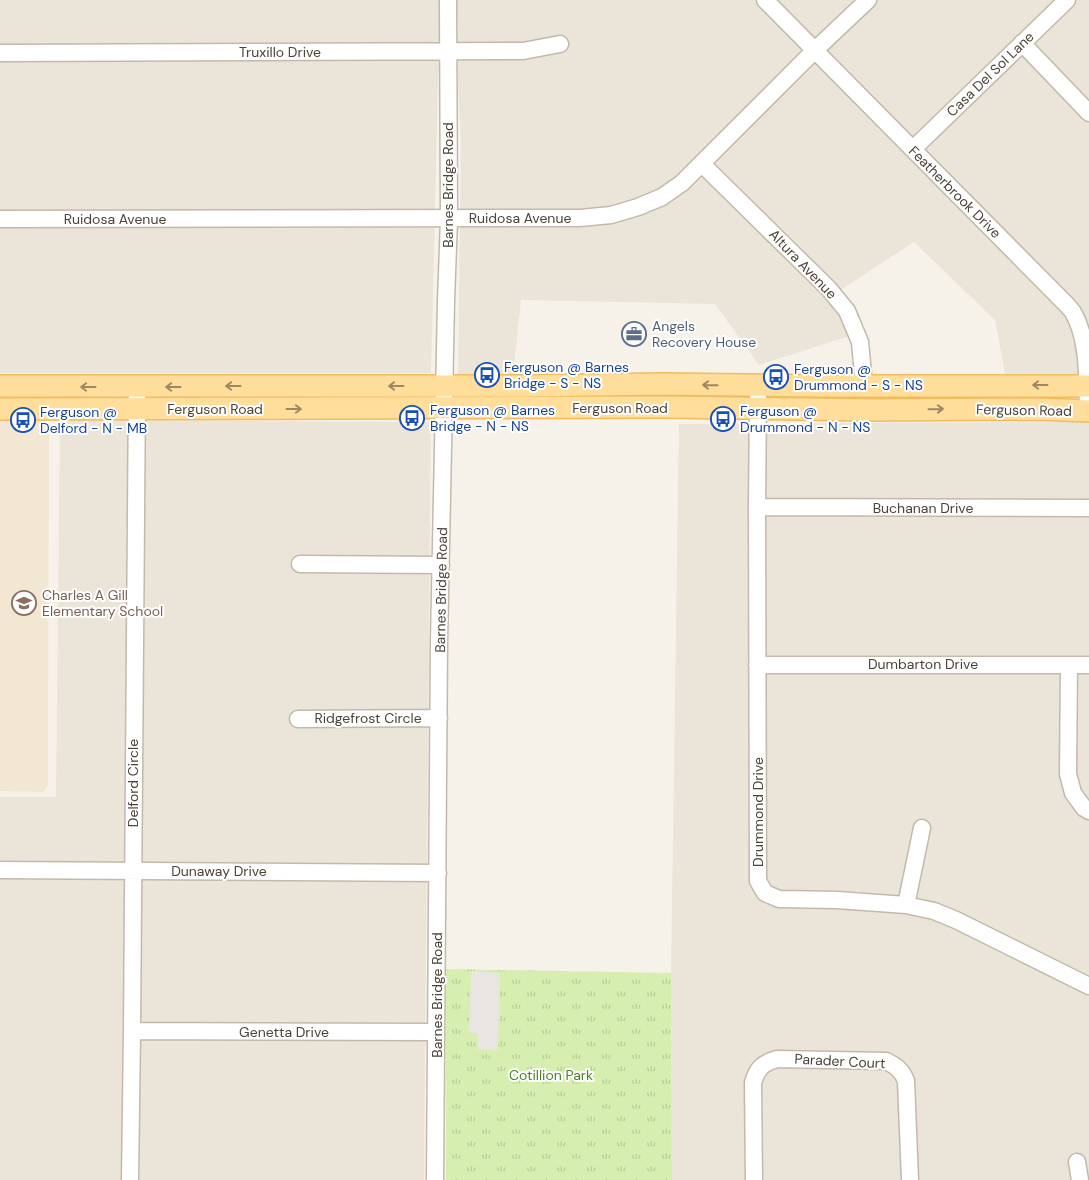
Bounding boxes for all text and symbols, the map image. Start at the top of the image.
street label: Casa Del Sol Lane [942,28,1038,120]
street label: Truxillo Drive [239,43,321,61]
street label: Barnes Bridge Road [439,122,457,248]
street label: Featherbrook Drive [905,142,1005,242]
street label: Ruidosa Avenue [469,209,571,227]
street label: Ruidosa Avenue [64,210,166,228]
street label: Altura Avenue [765,225,841,303]
place label: Angels Recovery House [652,317,756,351]
office icon: Angels Recovery House [621,321,647,347]
place label: Ferguson @ Barnes Bridge - S - NS [504,358,629,392]
place label: Ferguson @ Drummond - S - NS [794,360,923,394]
bus stop icon: Ferguson @ Barnes Bridge - S - NS [474,362,500,388]
bus stop icon: Ferguson @ Drummond - S - NS [763,364,789,390]
one-way arrow [702,380,718,390]
one-way arrow [1033,380,1049,390]
one-way arrow [225,381,242,391]
one-way arrow [388,381,404,390]
one-way arrow [80,382,96,392]
one-way arrow [165,382,182,392]
street label: Ferguson Road [572,399,668,417]
street label: Ferguson Road [167,400,263,418]
street label: Ferguson Road [976,400,1072,420]
place label: Ferguson @ Barnes Bridge - N - NS [430,401,555,435]
place label: Ferguson @ Drummond - N - NS [740,402,870,436]
place label: Ferguson @ Delford - N - MB [40,403,147,437]
one-way arrow [285,404,301,414]
one-way arrow [928,404,944,414]
bus stop icon: Ferguson @ Barnes Bridge - N - NS [399,405,425,431]
bus stop icon: Ferguson @ Drummond - N - NS [710,406,736,432]
bus stop icon: Ferguson @ Delford - N - MB [10,407,36,433]
street label: Buchanan Drive [873,499,973,517]
street label: Barnes Bridge Road [431,527,451,653]
place label: Charles A Gill Elementary School [42,586,163,620]
school or university icon: Charles A Gill Elementary School [11,590,37,616]
street label: Dumbarton Drive [868,655,978,673]
street label: Ridgefrost Circle [314,709,422,727]
street label: Delford Circle [124,739,142,827]
street label: Drummond Drive [749,757,767,867]
street label: Dunaway Drive [171,862,267,880]
street label: Barnes Bridge Road [428,932,446,1058]
street label: Genetta Drive [239,1023,329,1041]
street label: Parader Court [794,1050,886,1072]
park label: Cotillion Park [509,1066,593,1084]

